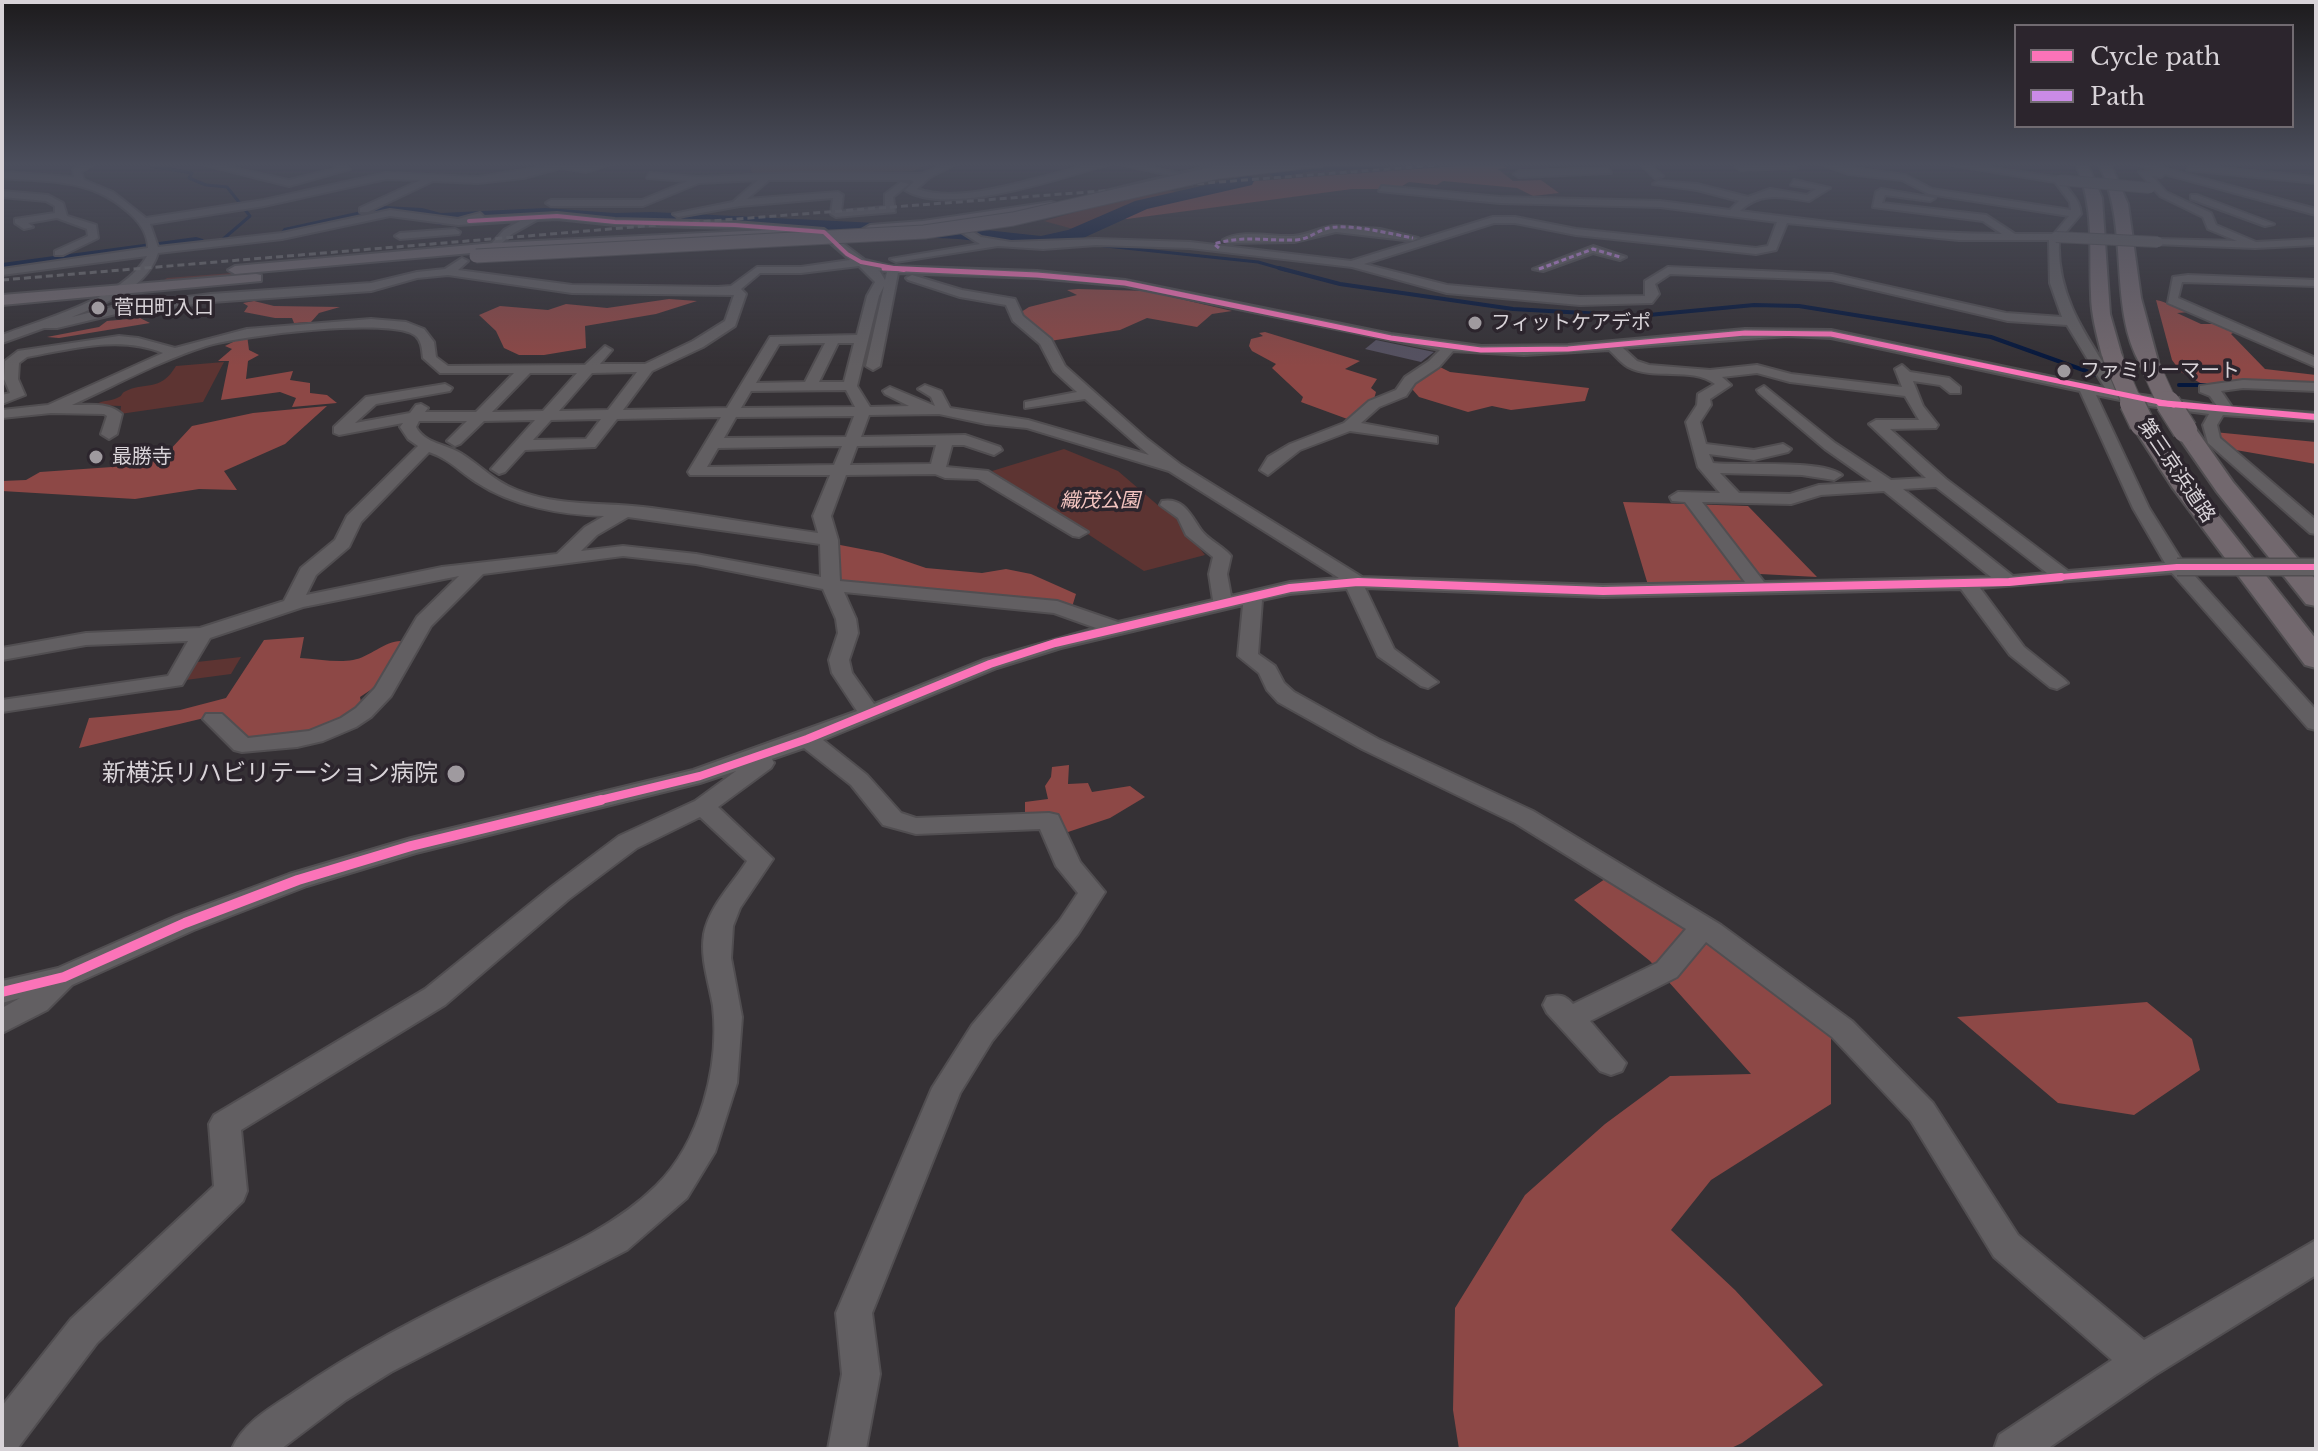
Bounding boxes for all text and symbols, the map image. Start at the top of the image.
legend [2014,24,2294,128]
text: Cycle path [2090,42,2221,71]
text: Path [2090,82,2145,111]
place label: 菅田町入口 [114,296,214,320]
marker: 菅田町入口 [89,299,107,317]
place label: フィットケアデポ [1491,311,1651,335]
marker: フィットケアデポ [1466,314,1484,332]
place label: ファミリーマート [2080,359,2240,383]
marker: ファミリーマート [2055,362,2073,380]
street label: 第三京浜道路 [2133,415,2219,527]
place label: 最勝寺 [112,445,172,469]
marker: 最勝寺 [87,448,105,466]
park label: 織茂公園 [1060,489,1140,513]
place label: 新横浜リハビリテーション病院 [102,760,438,788]
marker: 新横浜リハビリテーション病院 [445,763,467,785]

